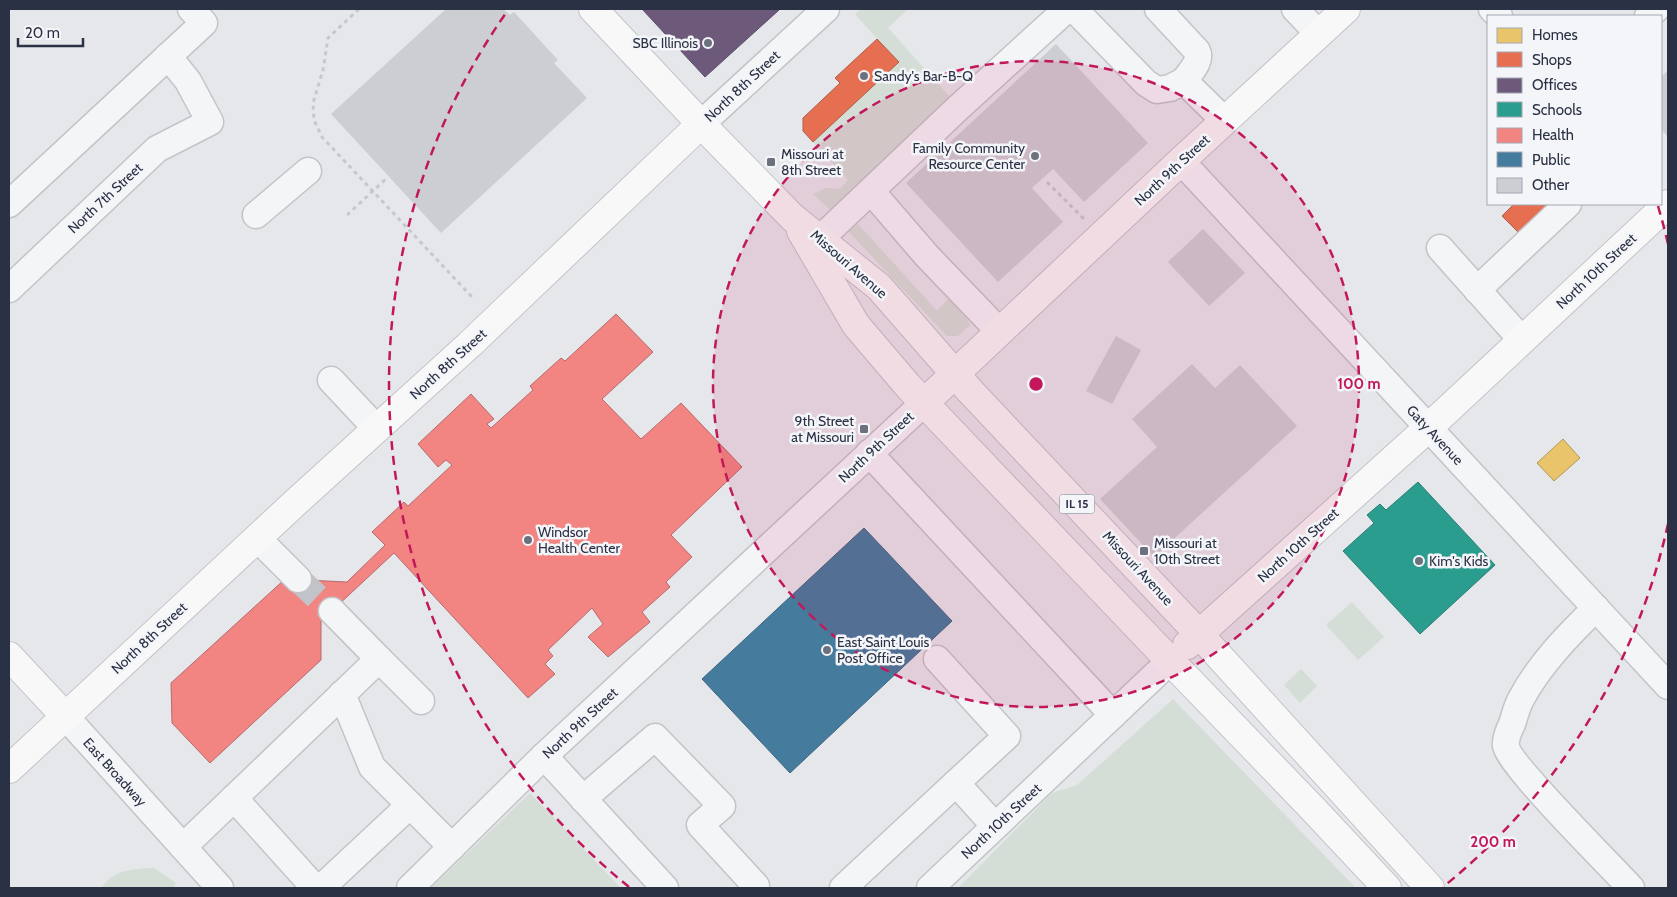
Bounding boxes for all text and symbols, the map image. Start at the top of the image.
scale bar [18,15,82,47]
legend [1487,15,1662,205]
text: 20 m [25,24,60,42]
text: Homes [1532,26,1578,44]
place label: SBC Illinois [632,34,698,52]
marker: SBC Illinois [702,37,714,49]
street label: North 8th Street [700,46,784,126]
text: Shops [1532,51,1572,69]
place label: Sandy's Bar-B-Q [874,67,973,85]
marker: Sandy's Bar-B-Q [858,70,870,82]
text: Offices [1532,76,1577,94]
text: Schools [1532,101,1582,119]
text: Health [1532,126,1574,144]
street label: North 9th Street [1131,130,1214,210]
place label: Family Community Resource Center [912,139,1026,173]
place label: Missouri at 8th Street [781,145,844,179]
marker: Family Community Resource Center [1029,150,1041,162]
text: Public [1532,151,1570,169]
marker: Missouri at 8th Street [765,156,777,168]
street label: North 7th Street [64,159,146,237]
text: Other [1532,176,1569,194]
street label: Missouri Avenue [807,226,891,302]
street label: North 10th Street [1552,229,1640,313]
street label: North 8th Street [406,325,490,403]
centre of rings [1027,375,1045,393]
text: 100 m [1337,375,1381,393]
street label: Gaty Avenue [1403,401,1467,469]
street label: North 9th Street [835,407,918,487]
place label: 9th Street at Missouri [791,412,854,446]
marker: 9th Street at Missouri [858,423,870,435]
road number: IL 15 [1060,494,1094,514]
street label: North 10th Street [1254,504,1343,586]
place label: Windsor Health Center [538,523,620,557]
street label: Missouri Avenue [1099,527,1177,609]
marker: Windsor Health Center [522,534,534,546]
place label: Missouri at 10th Street [1154,534,1220,568]
marker: Missouri at 10th Street [1138,545,1150,557]
place label: Kim's Kids [1429,552,1488,570]
marker: Kim's Kids [1413,555,1425,567]
street label: North 8th Street [107,598,191,678]
place label: East Saint Louis Post Office [837,633,929,667]
marker: East Saint Louis Post Office [821,644,833,656]
street label: North 9th Street [539,683,622,763]
street label: East Broadway [79,734,151,810]
street label: North 10th Street [957,779,1045,863]
text: 200 m [1470,833,1516,851]

